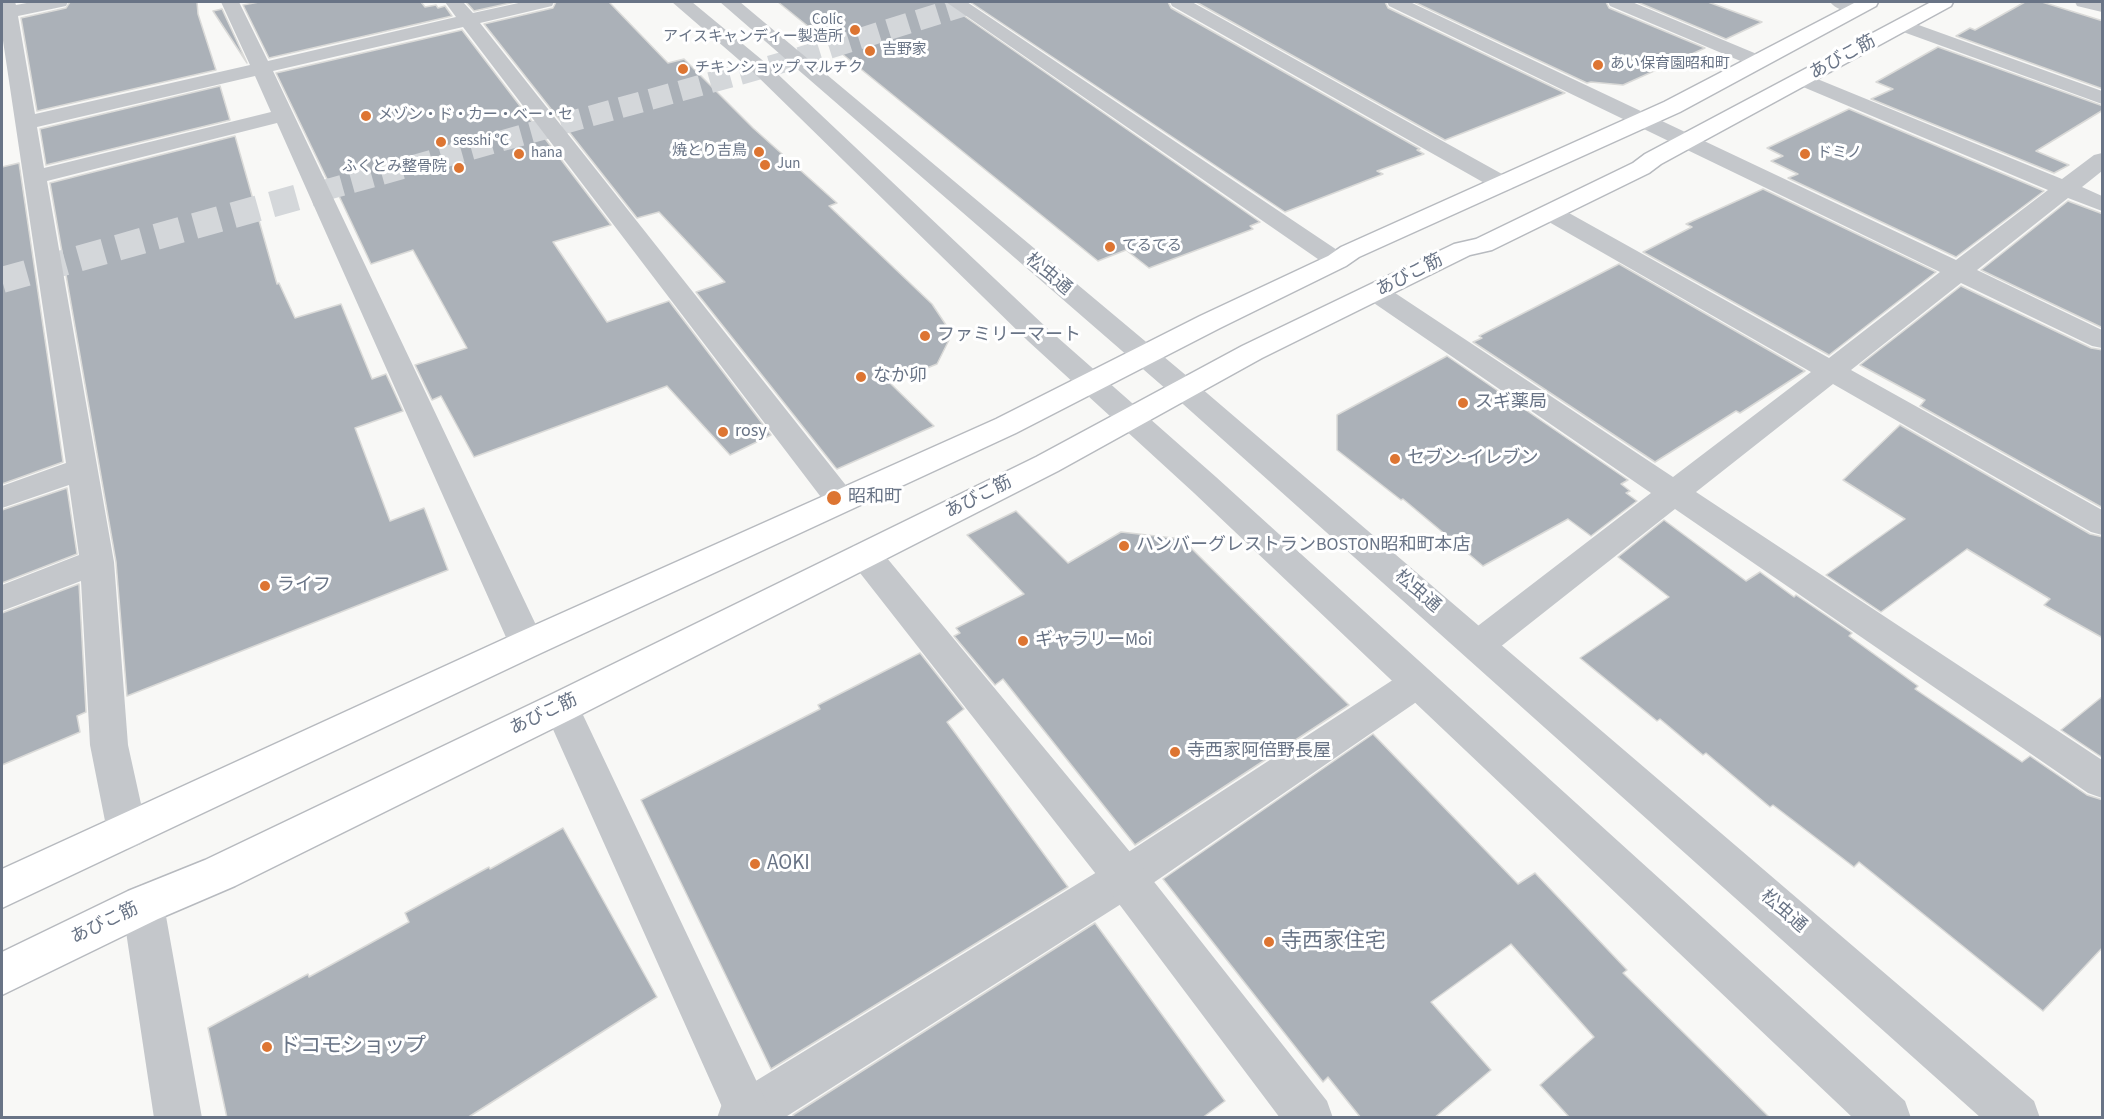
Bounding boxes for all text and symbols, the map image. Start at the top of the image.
place label: Colic アイスキャンディー製造所 [663,12,843,47]
marker: Colic アイスキャンディー製造所 [848,23,862,37]
street label: あびこ筋 [1806,31,1880,85]
place label: 吉野家 [882,42,927,60]
marker: 吉野家 [863,44,877,58]
place label: あい保育園昭和町 [1610,56,1730,74]
marker: あい保育園昭和町 [1591,58,1605,72]
place label: チキンショップ マルチク [695,60,863,78]
marker: チキンショップ マルチク [676,62,690,76]
place label: メゾン・ド・カー・ベー・セ [378,107,573,125]
marker: メゾン・ド・カー・ベー・セ [359,109,373,123]
place label: sesshi ℃ [453,133,509,151]
marker: sesshi ℃ [434,135,448,149]
place label: 焼とり吉鳥 [672,143,747,161]
place label: hana [531,145,562,163]
marker: 焼とり吉鳥 [752,145,766,159]
place label: ドミノ [1817,145,1862,163]
marker: hana [512,147,526,161]
marker: ドミノ [1798,147,1812,161]
place label: Jun [777,156,801,174]
marker: Jun [758,158,772,172]
place label: ふくとみ整骨院 [342,159,447,177]
marker: ふくとみ整骨院 [452,161,466,175]
place label: てるてる [1122,238,1182,256]
marker: てるてる [1103,240,1117,254]
street label: 松虫通 [1020,249,1076,301]
street label: あびこ筋 [1373,250,1447,302]
place label: ファミリーマート [937,325,1081,347]
marker: ファミリーマート [918,329,932,343]
place label: なか卯 [873,366,927,388]
marker: なか卯 [854,370,868,384]
place label: スギ薬局 [1475,392,1547,414]
marker: スギ薬局 [1456,396,1470,410]
place label: rosy [735,421,767,443]
marker: rosy [716,425,730,439]
place label: セブン-イレブン [1407,448,1539,470]
marker: セブン-イレブン [1388,452,1402,466]
street label: あびこ筋 [942,472,1016,524]
place label: 昭和町 [848,487,902,509]
marker: 昭和町 [825,489,843,507]
place label: ハンバーグレストランBOSTON昭和町本店 [1136,535,1471,557]
marker: ハンバーグレストランBOSTON昭和町本店 [1117,539,1131,553]
street label: 松虫通 [1390,566,1444,618]
place label: ライフ [277,575,331,597]
marker: ライフ [258,579,272,593]
place label: ギャラリーMoi [1035,630,1152,652]
marker: ギャラリーMoi [1016,634,1030,648]
street label: あびこ筋 [507,690,581,740]
place label: 寺西家阿倍野長屋 [1187,741,1331,763]
marker: 寺西家阿倍野長屋 [1168,745,1182,759]
place label: AOKI [767,851,810,877]
marker: AOKI [748,857,762,871]
street label: 松虫通 [1756,886,1810,938]
street label: あびこ筋 [68,899,142,949]
place label: 寺西家住宅 [1281,929,1386,955]
marker: 寺西家住宅 [1262,935,1276,949]
place label: ドコモショップ [279,1034,426,1060]
marker: ドコモショップ [260,1040,274,1054]

